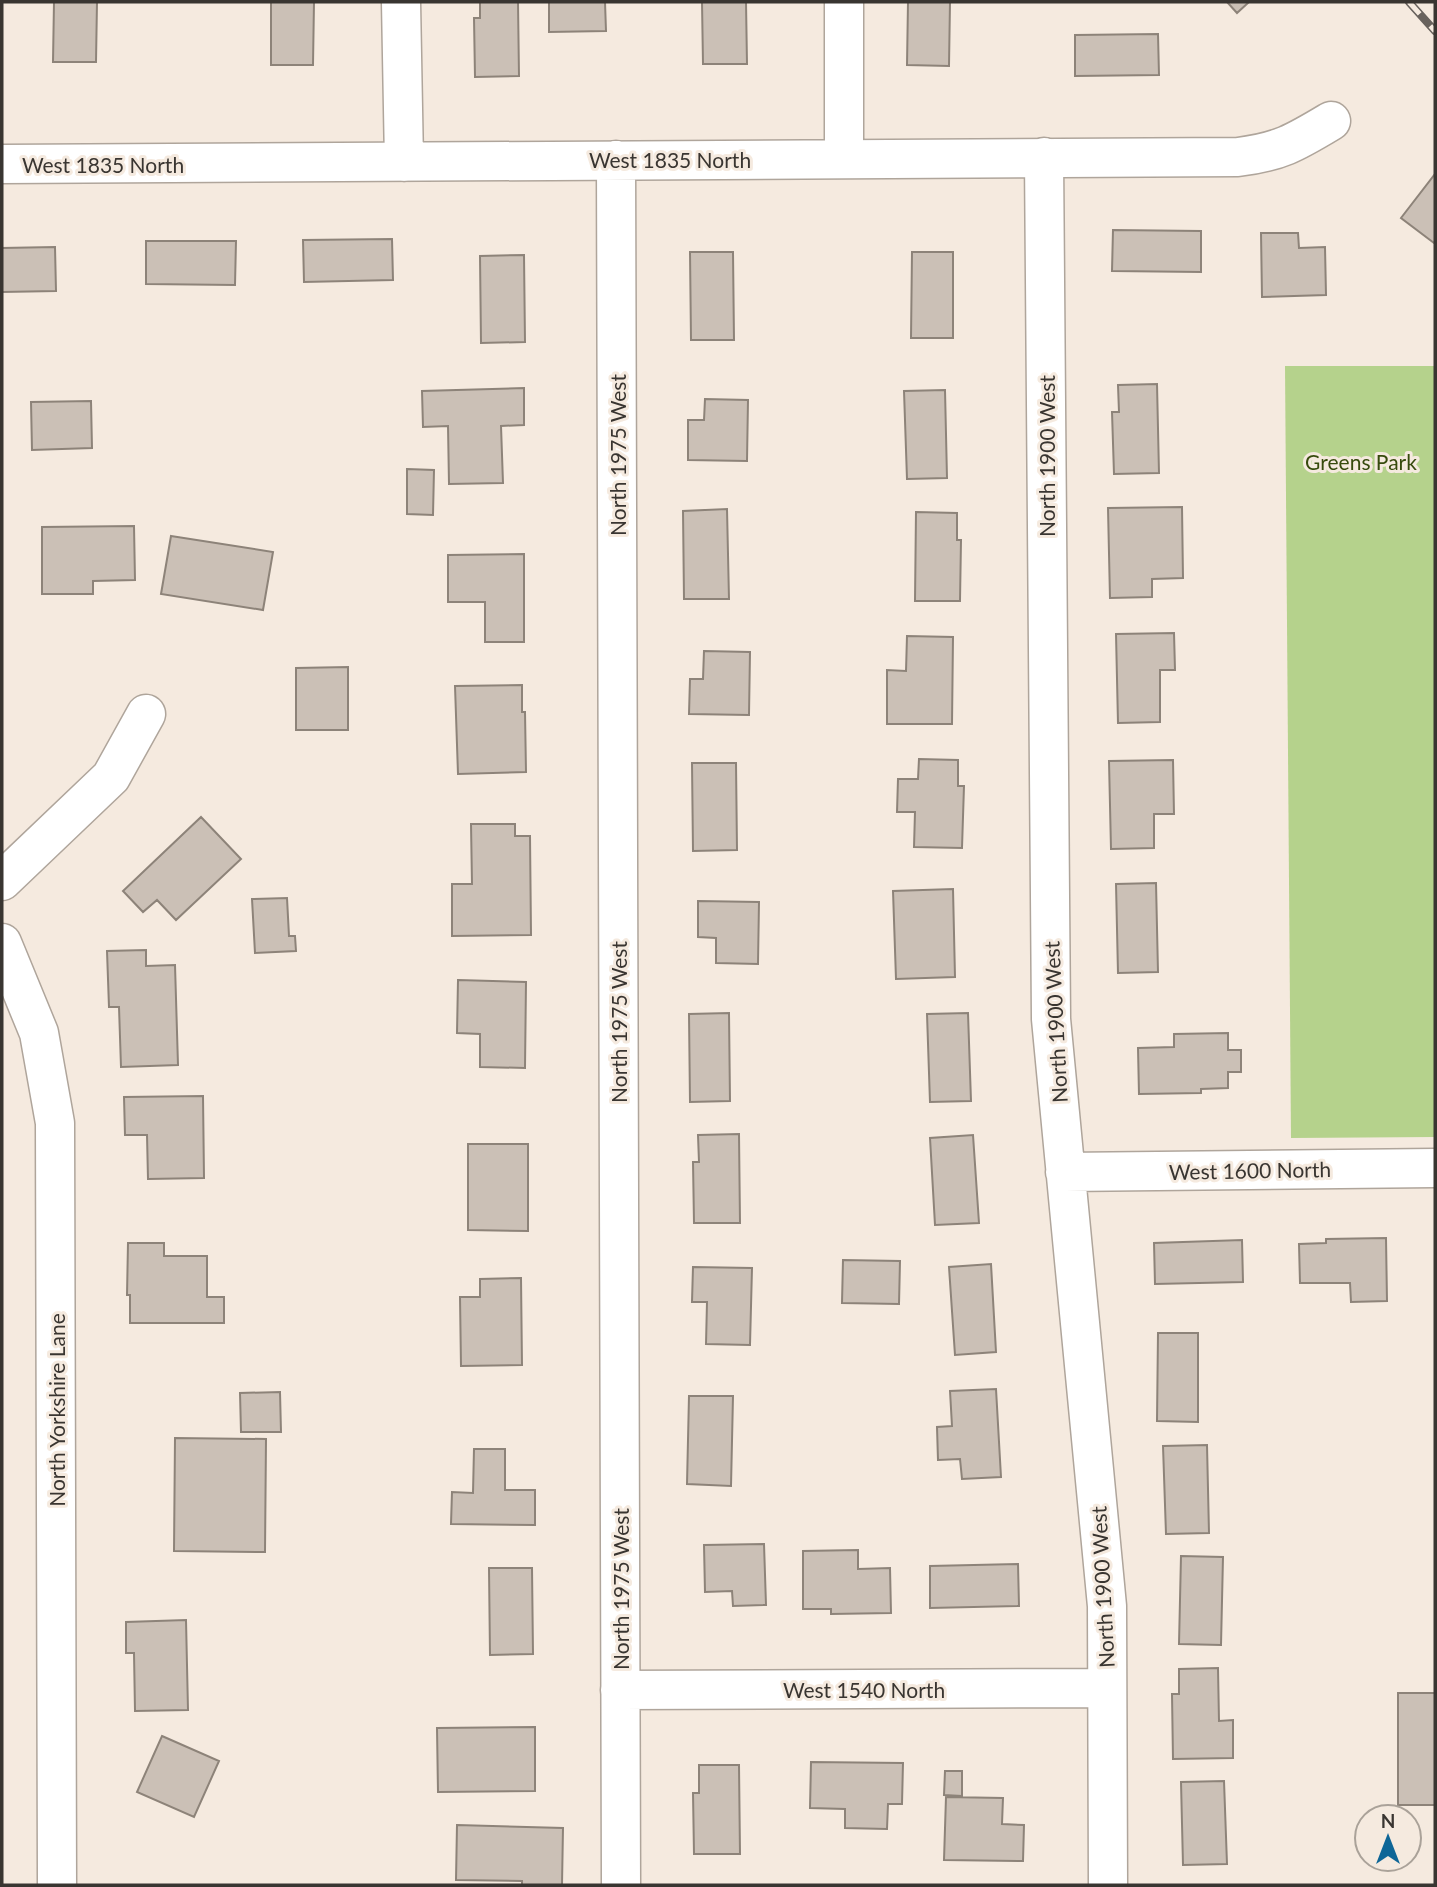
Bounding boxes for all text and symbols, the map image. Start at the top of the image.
street label: West 1835 North [589,147,751,172]
street label: West 1835 North [22,152,184,177]
street label: North 1975 West [605,374,630,536]
street label: North 1900 West [1034,375,1059,537]
park label: Greens Park [1305,449,1417,474]
street label: North 1900 West [1038,940,1072,1104]
street label: North 1975 West [606,941,631,1103]
street label: West 1600 North [1169,1156,1331,1184]
street label: North Yorkshire Lane [44,1313,69,1507]
street label: North 1900 West [1085,1505,1119,1669]
street label: North 1975 West [608,1508,633,1670]
street label: West 1540 North [783,1677,945,1702]
north arrow [1353,1803,1423,1873]
text: N [1381,1809,1395,1832]

